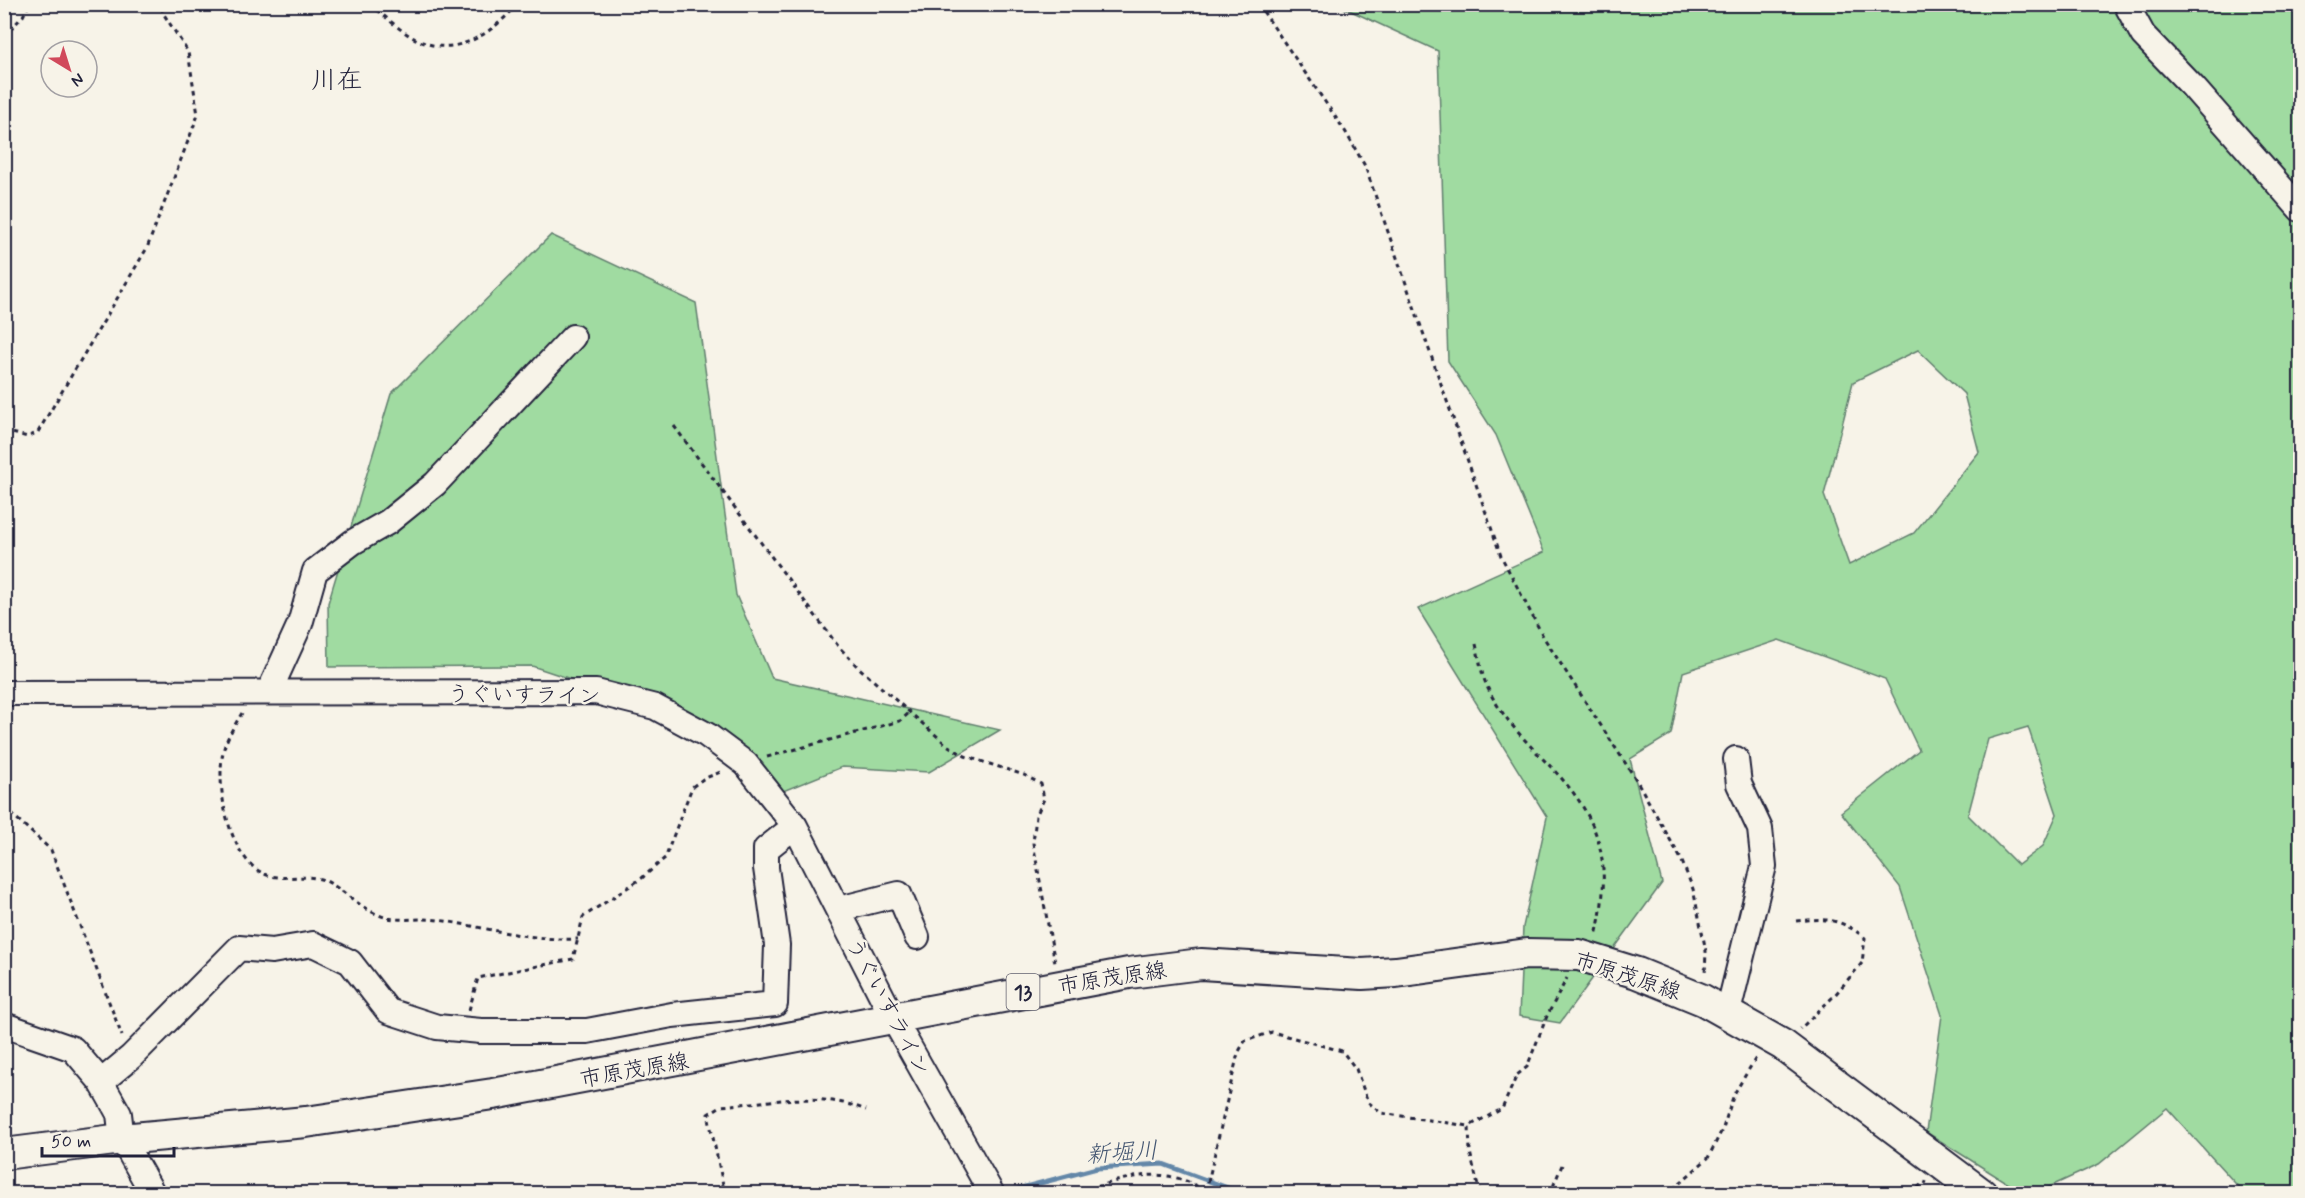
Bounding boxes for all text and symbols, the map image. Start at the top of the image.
north arrow [39,39,99,99]
district label: 川在 [311,64,363,98]
text: N [67,68,88,91]
street label: うぐいすライン [447,681,601,711]
street label: うぐいすライン [839,933,936,1081]
street label: 市原茂原線 [1571,947,1684,1007]
street label: 市原茂原線 [1056,957,1169,1001]
road number: 13 [1006,974,1040,1010]
street label: 市原茂原線 [578,1048,691,1094]
scale bar [42,1120,174,1158]
text: 50 m [51,1130,91,1154]
water label: 新堀川 [1085,1136,1159,1171]

